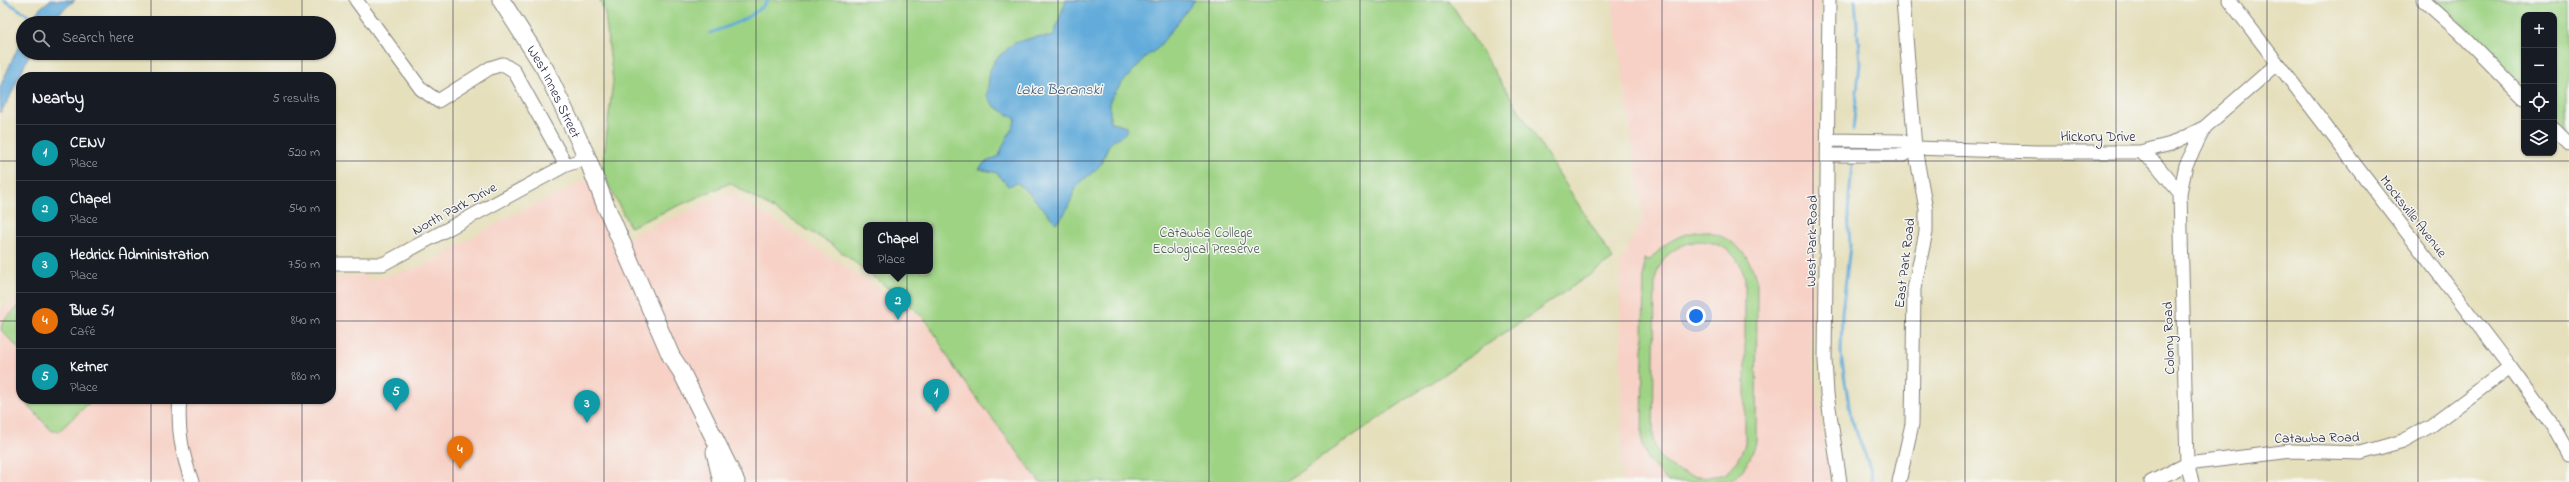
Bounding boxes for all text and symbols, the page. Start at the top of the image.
map controls [2521,12,2557,156]
button: + [2521,12,2557,48]
search box [16,16,336,60]
icon: search [30,27,52,49]
text: Search here [62,27,134,49]
street label: West Innes Street [520,42,586,142]
button: − [2521,48,2557,84]
water label: Lake Baranski [1016,79,1103,101]
button: locate [2521,84,2557,120]
text: Nearby [32,86,84,111]
text: 5 results [272,89,320,108]
button: layers [2521,120,2557,156]
street label: Hickory Drive [2060,127,2136,149]
text: CENV [70,132,105,154]
text: 1 [43,143,47,162]
text: 520 m [287,143,320,162]
text: Place [70,154,98,173]
street label: Mocksville Avenue [2374,171,2452,263]
street label: North Park Drive [409,177,502,241]
text: Chapel [70,188,111,210]
street label: West Park Road [1801,195,1824,287]
text: 2 [42,199,48,218]
text: 540 m [288,199,320,218]
text: Place [70,210,98,229]
street label: East Park Road [1890,217,1921,309]
popup [863,222,933,274]
park label: Catawba College Ecological Preserve [1152,223,1260,261]
text: Chapel [878,228,918,250]
text: Hedrick Administration [70,244,209,266]
text: Place [878,250,905,269]
text: 3 [42,255,48,274]
text: 750 m [288,255,320,274]
text: Place [70,266,98,285]
pin: 2 [885,287,911,320]
text: Blue 51 [70,300,114,322]
street label: Colony Road [2158,301,2182,375]
your location [1686,306,1706,326]
text: 4 [42,311,48,330]
text: 840 m [291,311,320,330]
text: Café [70,322,95,341]
text: Ketner [70,356,108,378]
text: 5 [41,367,49,386]
text: 880 m [291,367,320,386]
text: Place [70,378,98,397]
pin: 5 [383,378,409,411]
pin: 1 [923,379,949,412]
pin: 3 [574,390,600,423]
street label: Catawba Road [2274,427,2360,450]
pin: 4 [447,436,473,469]

